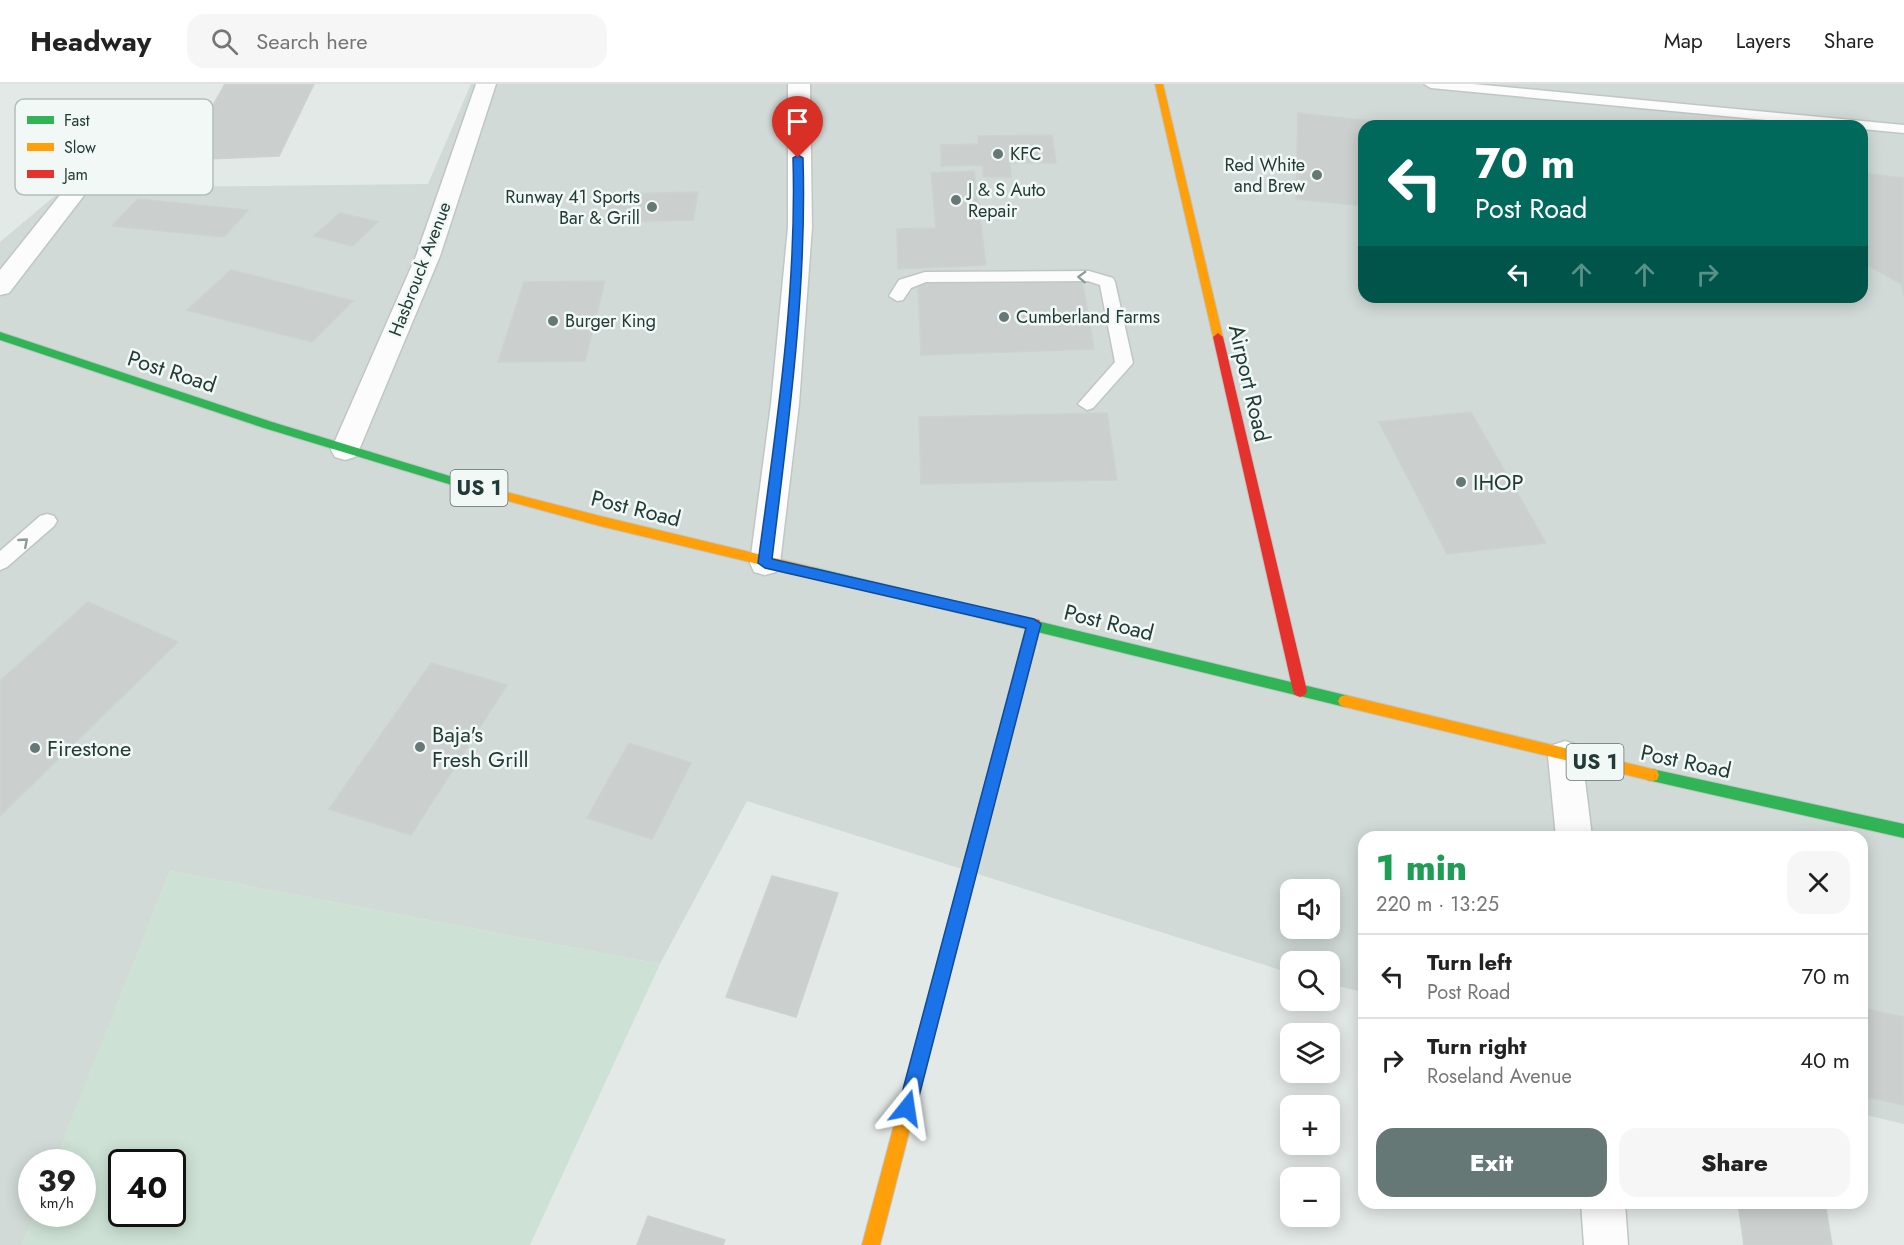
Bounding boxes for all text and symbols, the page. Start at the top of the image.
search box [187,14,607,68]
text: Headway [30,21,151,62]
icon: search [208,25,241,58]
text: Search here [256,25,368,57]
text: Map [1664,26,1703,56]
text: Layers [1736,26,1791,56]
text: Share [1824,26,1874,56]
pin [772,96,823,158]
legend [15,99,213,195]
icon: arrive [781,105,814,138]
text: Fast [64,109,90,132]
text: 70 m [1475,133,1575,194]
text: Slow [64,136,96,159]
place label: KFC [1010,141,1042,167]
icon: left [1376,144,1454,222]
marker: KFC [991,147,1005,161]
place label: Red White and Brew [1224,152,1306,199]
text: Jam [62,163,88,186]
marker: Red White and Brew [1310,168,1324,182]
place label: J & S Auto Repair [966,177,1046,224]
place label: Runway 41 Sports Bar & Grill [505,184,640,231]
text: Post Road [1475,189,1587,228]
marker: J & S Auto Repair [949,193,963,207]
street label: Hasbrouck Avenue [382,198,458,340]
marker: Runway 41 Sports Bar & Grill [645,200,659,214]
icon: left [1502,258,1535,291]
icon: ahead [1565,258,1598,291]
icon: ahead [1628,258,1661,291]
icon: right [1691,258,1724,291]
one-way arrow [1077,270,1086,283]
place label: Cumberland Farms [1016,304,1160,330]
place label: Burger King [565,308,656,334]
marker: Cumberland Farms [997,310,1011,324]
marker: Burger King [546,314,560,328]
street label: Airport Road [1221,321,1279,445]
street label: Post Road [123,342,221,400]
place label: IHOP [1473,466,1524,498]
road number: US 1 [450,470,508,506]
marker: IHOP [1454,475,1468,489]
street label: Post Road [588,481,684,535]
one-way arrow [17,538,28,549]
street label: Post Road [1061,595,1157,649]
place label: Baja's Fresh Grill [432,718,529,775]
place label: Firestone [47,732,131,764]
street label: Post Road [1638,736,1734,786]
marker: Baja's Fresh Grill [413,740,427,754]
marker: Firestone [28,741,42,755]
road number: US 1 [1566,744,1624,780]
text: 1 min [1376,841,1467,893]
button: close [1787,851,1850,914]
map controls [1280,879,1340,1227]
button: sound [1280,879,1340,939]
text: 220 m · 13:25 [1376,890,1499,919]
text: Turn left [1427,946,1512,978]
button: search [1280,951,1340,1011]
icon: left [1376,960,1409,993]
text: 70 m [1801,960,1850,992]
text: Post Road [1427,978,1510,1007]
button: layers [1280,1023,1340,1083]
text: Turn right [1427,1030,1527,1062]
icon: right [1376,1044,1409,1077]
text: 40 m [1800,1044,1850,1076]
text: Roseland Avenue [1427,1062,1572,1091]
position arrow [875,1076,939,1140]
button: + [1280,1095,1340,1155]
button: Exit [1376,1128,1607,1197]
button: Share [1619,1128,1850,1197]
speed limit sign: 40 [108,1149,186,1227]
text: 39 [38,1159,76,1202]
button: − [1280,1167,1340,1227]
text: km/h [40,1192,74,1214]

